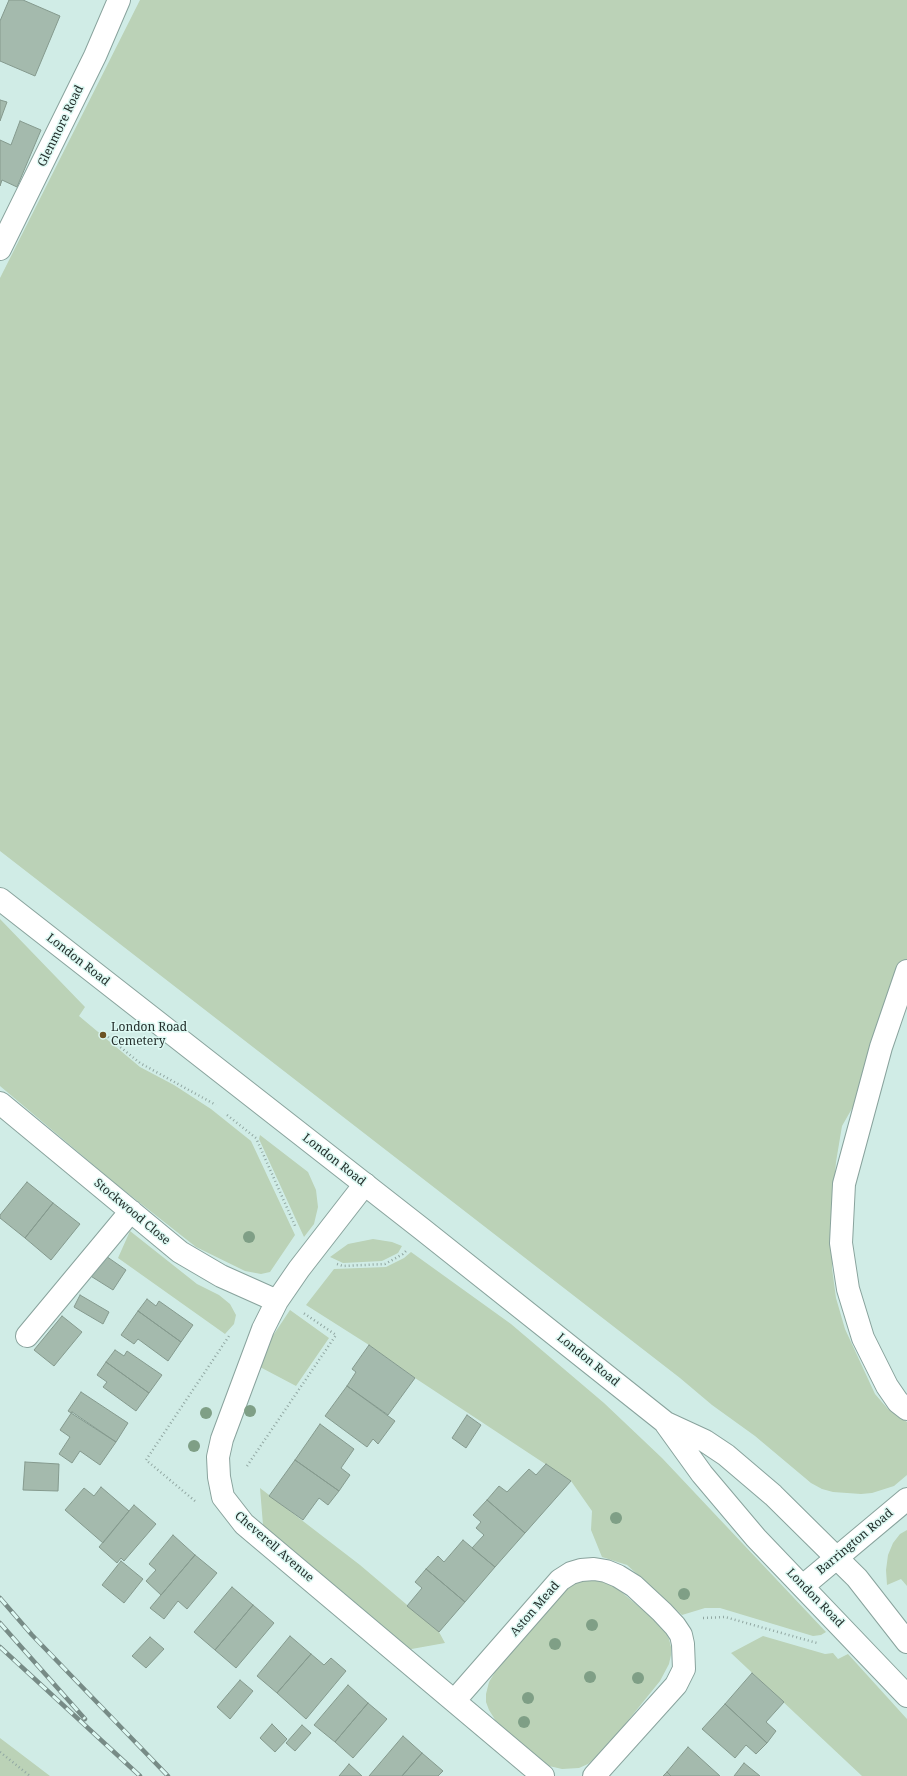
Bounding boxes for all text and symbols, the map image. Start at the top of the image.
street label: Glenmore Road [35,83,87,169]
street label: London Road [44,931,112,989]
place label: London Road Cemetery [111,1021,187,1049]
marker: London Road Cemetery [98,1030,108,1040]
street label: London Road [300,1131,368,1189]
street label: Stockwood Close [91,1176,173,1248]
street label: London Road [554,1330,622,1390]
street label: Barrington Road [814,1506,896,1578]
street label: Cheverell Avenue [231,1509,317,1585]
street label: London Road [783,1566,847,1630]
street label: Aston Mead [507,1579,563,1639]

